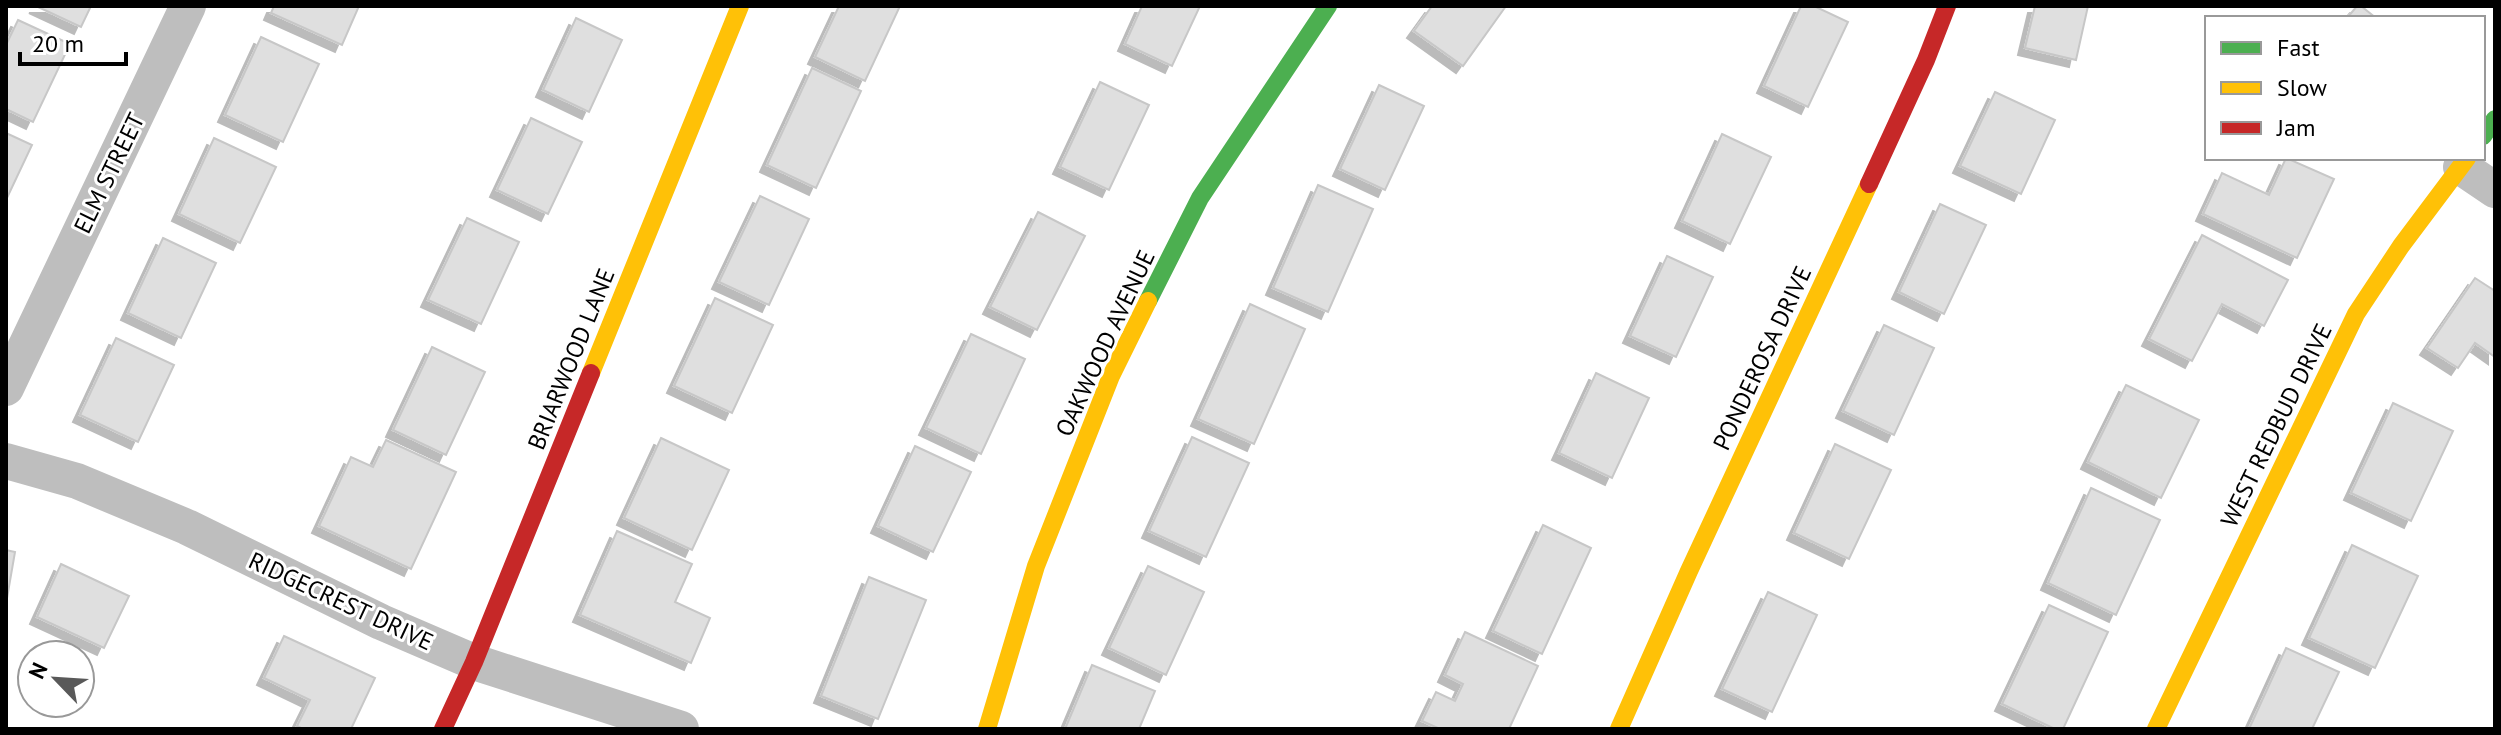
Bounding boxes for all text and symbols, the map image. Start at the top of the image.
scale bar [20,16,126,66]
legend [2205,16,2485,160]
text: 20 m [32,28,84,59]
text: Fast [2277,32,2320,63]
text: Slow [2277,72,2327,103]
street label: ELM STREET [67,108,151,238]
text: Jam [2276,112,2315,143]
street label: OAKWOOD AVENUE [1048,245,1162,441]
street label: PONDEROSA DRIVE [1706,261,1818,455]
street label: BRIARWOOD LANE [521,264,621,454]
street label: WEST REDBUD DRIVE [2213,318,2339,532]
street label: RIDGECREST DRIVE [244,545,438,657]
north arrow [16,639,96,719]
text: N [22,658,54,683]

